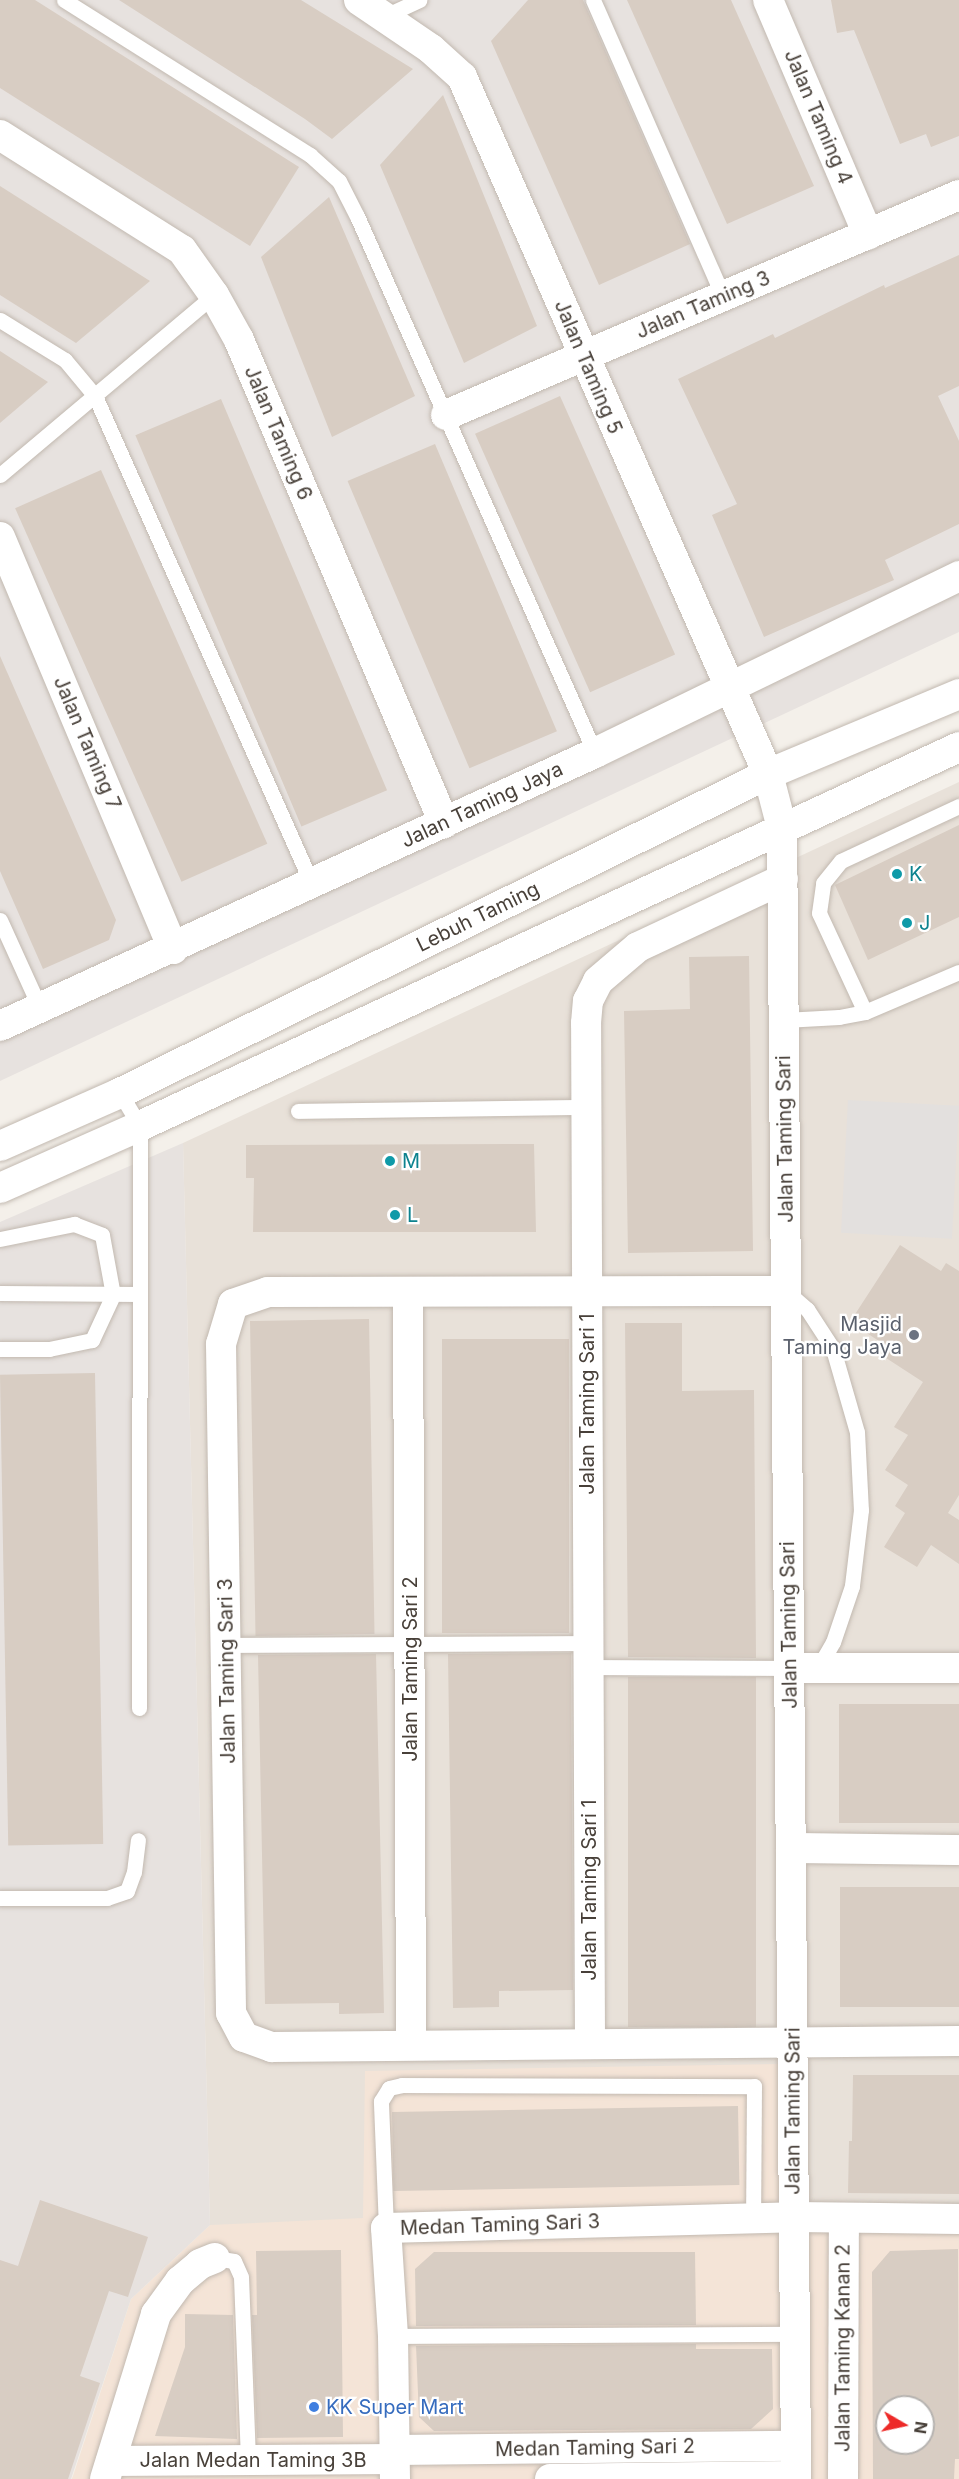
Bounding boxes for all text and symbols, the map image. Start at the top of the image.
street label: Jalan Taming 4 [779,46,857,188]
street label: Jalan Taming 3 [632,266,774,344]
street label: Jalan Taming 5 [549,296,627,438]
street label: Jalan Taming 6 [239,362,317,504]
street label: Jalan Taming 7 [48,673,126,813]
street label: Jalan Taming Jaya [397,757,567,853]
place label: K [909,862,922,886]
marker: K [890,867,904,881]
street label: Lebuh Taming [413,877,543,957]
place label: J [919,911,930,935]
marker: J [900,916,914,930]
street label: Jalan Taming Sari [772,1055,798,1223]
place label: M [402,1149,420,1173]
marker: M [383,1154,397,1168]
place label: L [407,1203,418,1227]
marker: L [388,1208,402,1222]
place label: Masjid Taming Jaya [783,1312,902,1359]
street label: Jalan Taming Sari 1 [575,1313,599,1495]
marker: Masjid Taming Jaya [907,1328,921,1342]
street label: Jalan Taming Sari [776,1541,802,1709]
street label: Jalan Taming Sari 2 [398,1576,422,1762]
street label: Jalan Taming Sari 3 [213,1578,241,1764]
street label: Jalan Taming Sari 1 [577,1799,601,1981]
street label: Jalan Taming Sari [781,2027,805,2195]
street label: Medan Taming Sari 3 [400,2210,600,2240]
street label: Jalan Taming Kanan 2 [831,2244,855,2452]
place label: KK Super Mart [326,2395,464,2419]
north arrow [875,2395,935,2455]
marker: KK Super Mart [307,2400,321,2414]
text: N [910,2420,932,2435]
street label: Medan Taming Sari 2 [495,2434,695,2462]
street label: Jalan Medan Taming 3B [140,2448,366,2472]

